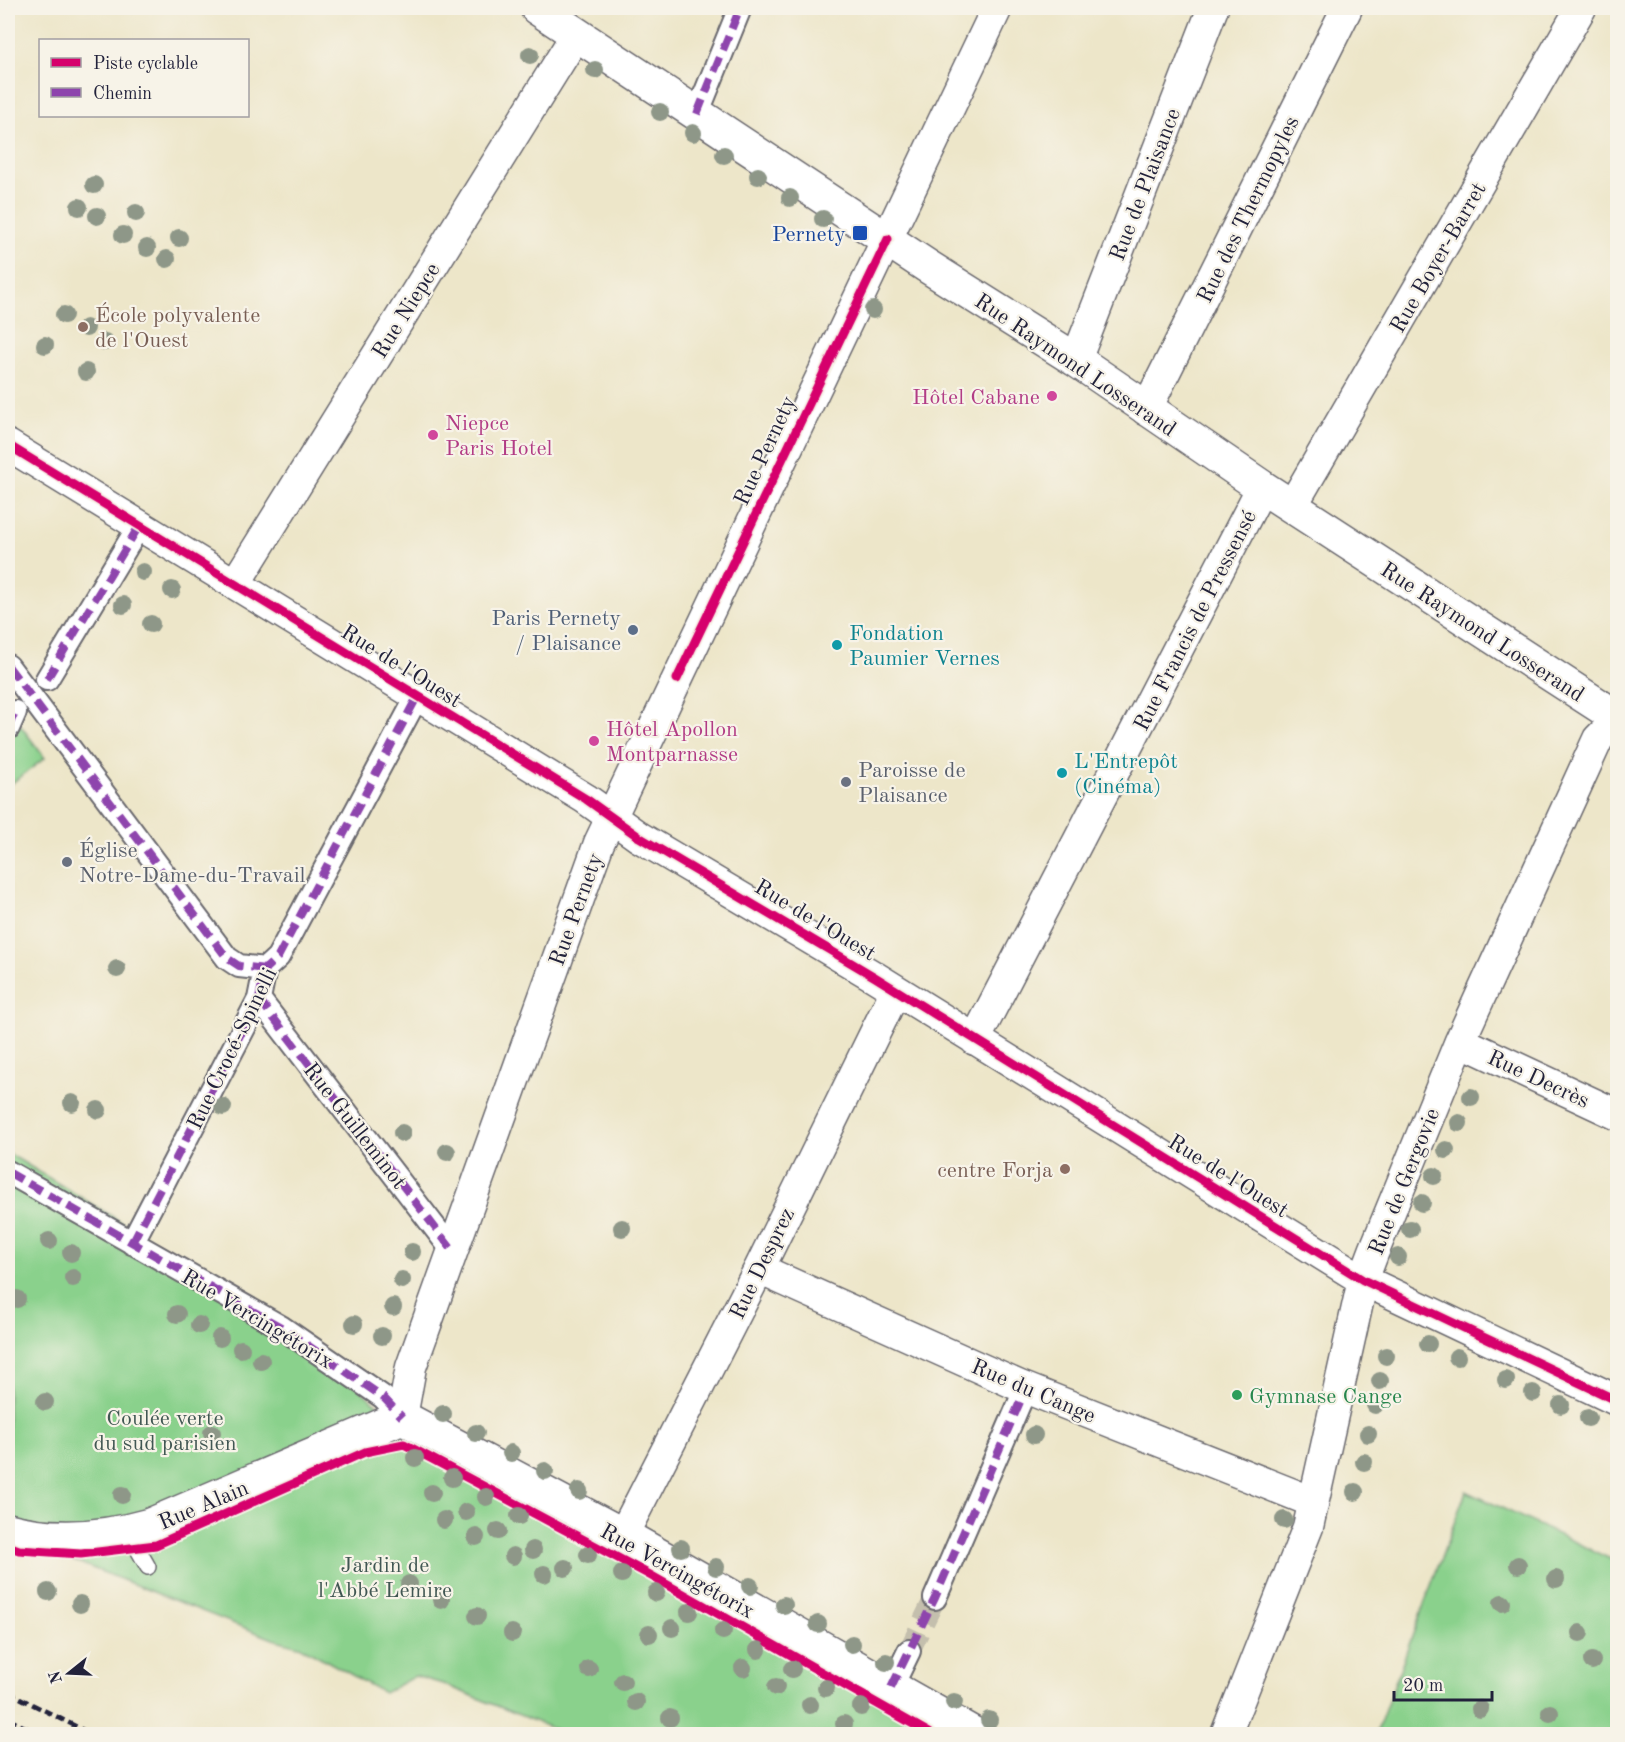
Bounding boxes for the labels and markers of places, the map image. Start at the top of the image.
place label: Pernety [772,224,846,246]
marker: Pernety [851,224,869,242]
place label: École polyvalente de l'Ouest [95,302,260,352]
marker: École polyvalente de l'Ouest [76,320,90,334]
place label: Hôtel Cabane [912,387,1040,409]
marker: Hôtel Cabane [1045,389,1059,403]
place label: Niepce Paris Hotel [445,413,553,460]
marker: Niepce Paris Hotel [426,428,440,442]
place label: Paris Pernety / Plaisance [491,608,621,655]
marker: Paris Pernety / Plaisance [626,623,640,637]
place label: Fondation Paumier Vernes [849,623,1000,670]
marker: Fondation Paumier Vernes [830,638,844,652]
place label: Hôtel Apollon Montparnasse [606,719,738,766]
marker: Hôtel Apollon Montparnasse [587,734,601,748]
place label: L'Entrepôt (Cinéma) [1074,751,1178,798]
place label: Paroisse de Plaisance [858,760,966,807]
marker: L'Entrepôt (Cinéma) [1055,766,1069,780]
marker: Paroisse de Plaisance [839,775,853,789]
place label: Église Notre-Dame-du-Travail [79,837,306,887]
marker: Église Notre-Dame-du-Travail [60,855,74,869]
place label: centre Forja [937,1160,1053,1182]
marker: centre Forja [1058,1162,1072,1176]
place label: Gymnase Cange [1249,1386,1402,1408]
marker: Gymnase Cange [1230,1388,1244,1402]

